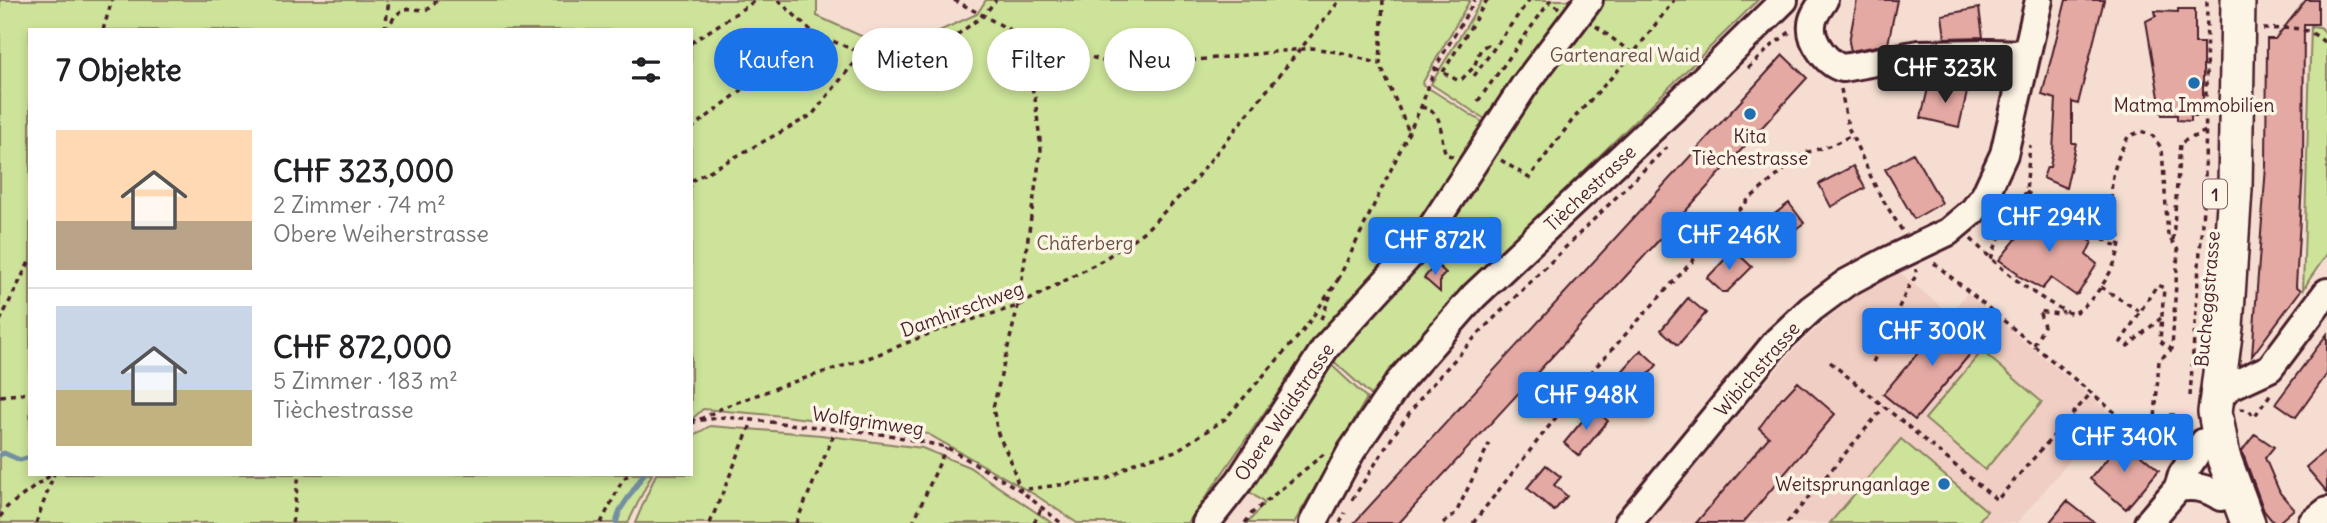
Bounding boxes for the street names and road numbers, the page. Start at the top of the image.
street label: Tièchestrasse [1539,140,1641,236]
road number: 1 [2203,180,2227,209]
street label: Bucheggstrasse [2189,230,2225,368]
street label: Damhirschweg [897,276,1027,342]
street label: Wibichstrasse [1709,317,1805,421]
street label: Obere Waidstrasse [1229,338,1339,486]
street label: Wolfgrimweg [811,401,925,441]

